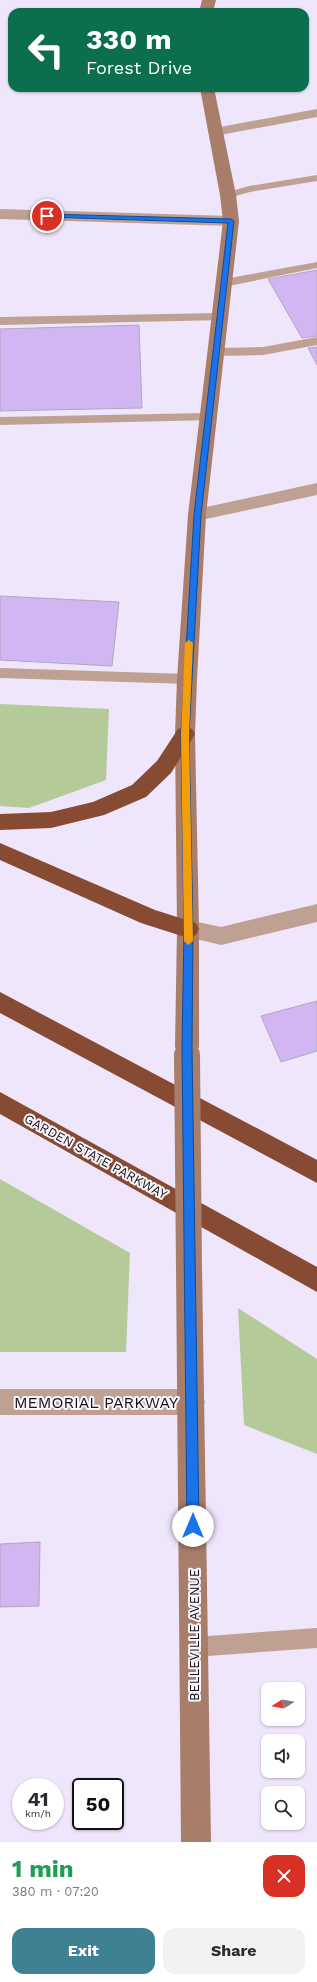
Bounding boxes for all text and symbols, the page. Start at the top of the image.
text: 330 m [86,23,172,56]
icon: left [20,24,72,76]
text: Forest Drive [86,57,192,78]
pin [30,199,64,233]
icon: arrive [36,205,58,227]
street label: GARDEN STATE PARKWAY [22,1111,170,1202]
street label: MEMORIAL PARKWAY [14,1393,178,1412]
position arrow [172,1505,214,1547]
street label: BELLEVILLE AVENUE [187,1569,202,1701]
north arrow [261,1682,305,1726]
map controls [261,1682,305,1830]
button: sound [261,1734,305,1778]
speed limit sign: 50 [72,1778,124,1830]
button: search [261,1786,305,1830]
text: 41 [27,1787,49,1811]
text: km/h [25,1808,51,1819]
text: 1 min [12,1855,74,1883]
button: close [263,1855,305,1897]
text: 380 m · 07:20 [12,1884,99,1899]
button: Exit [12,1928,155,1974]
button: Share [163,1928,305,1974]

